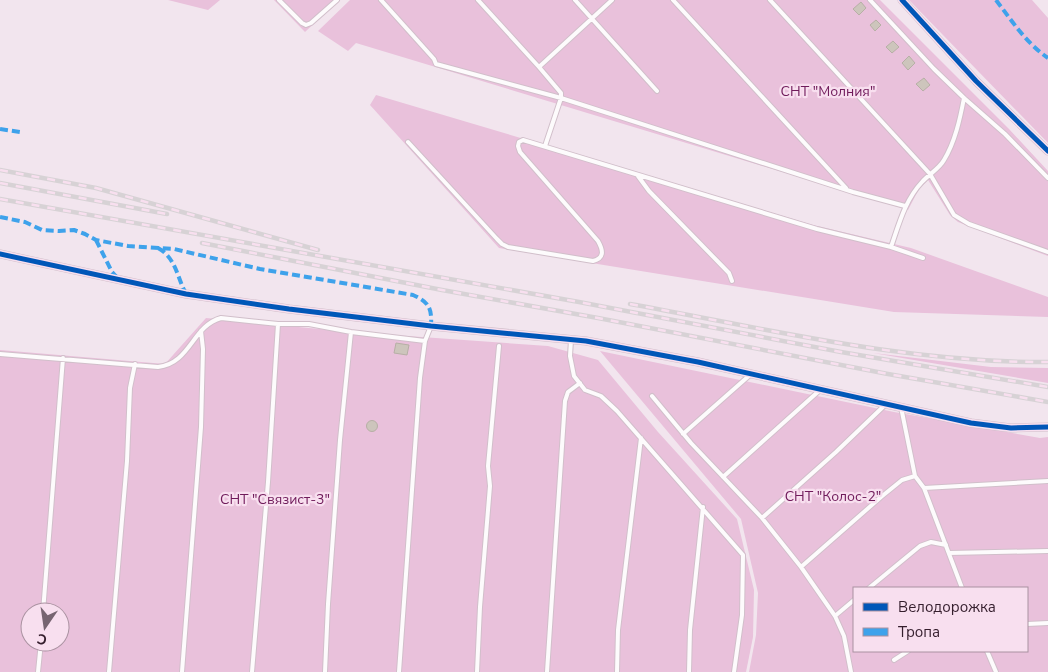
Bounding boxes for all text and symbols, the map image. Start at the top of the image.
park label: СНТ "Молния" [781,82,875,101]
park label: СНТ "Колос-2" [785,487,881,506]
park label: СНТ "Связист-3" [220,490,330,509]
legend [853,587,1028,652]
text: Велодорожка [898,597,996,617]
north arrow [20,602,70,652]
text: Тропа [898,622,940,642]
text: С [35,629,49,650]

